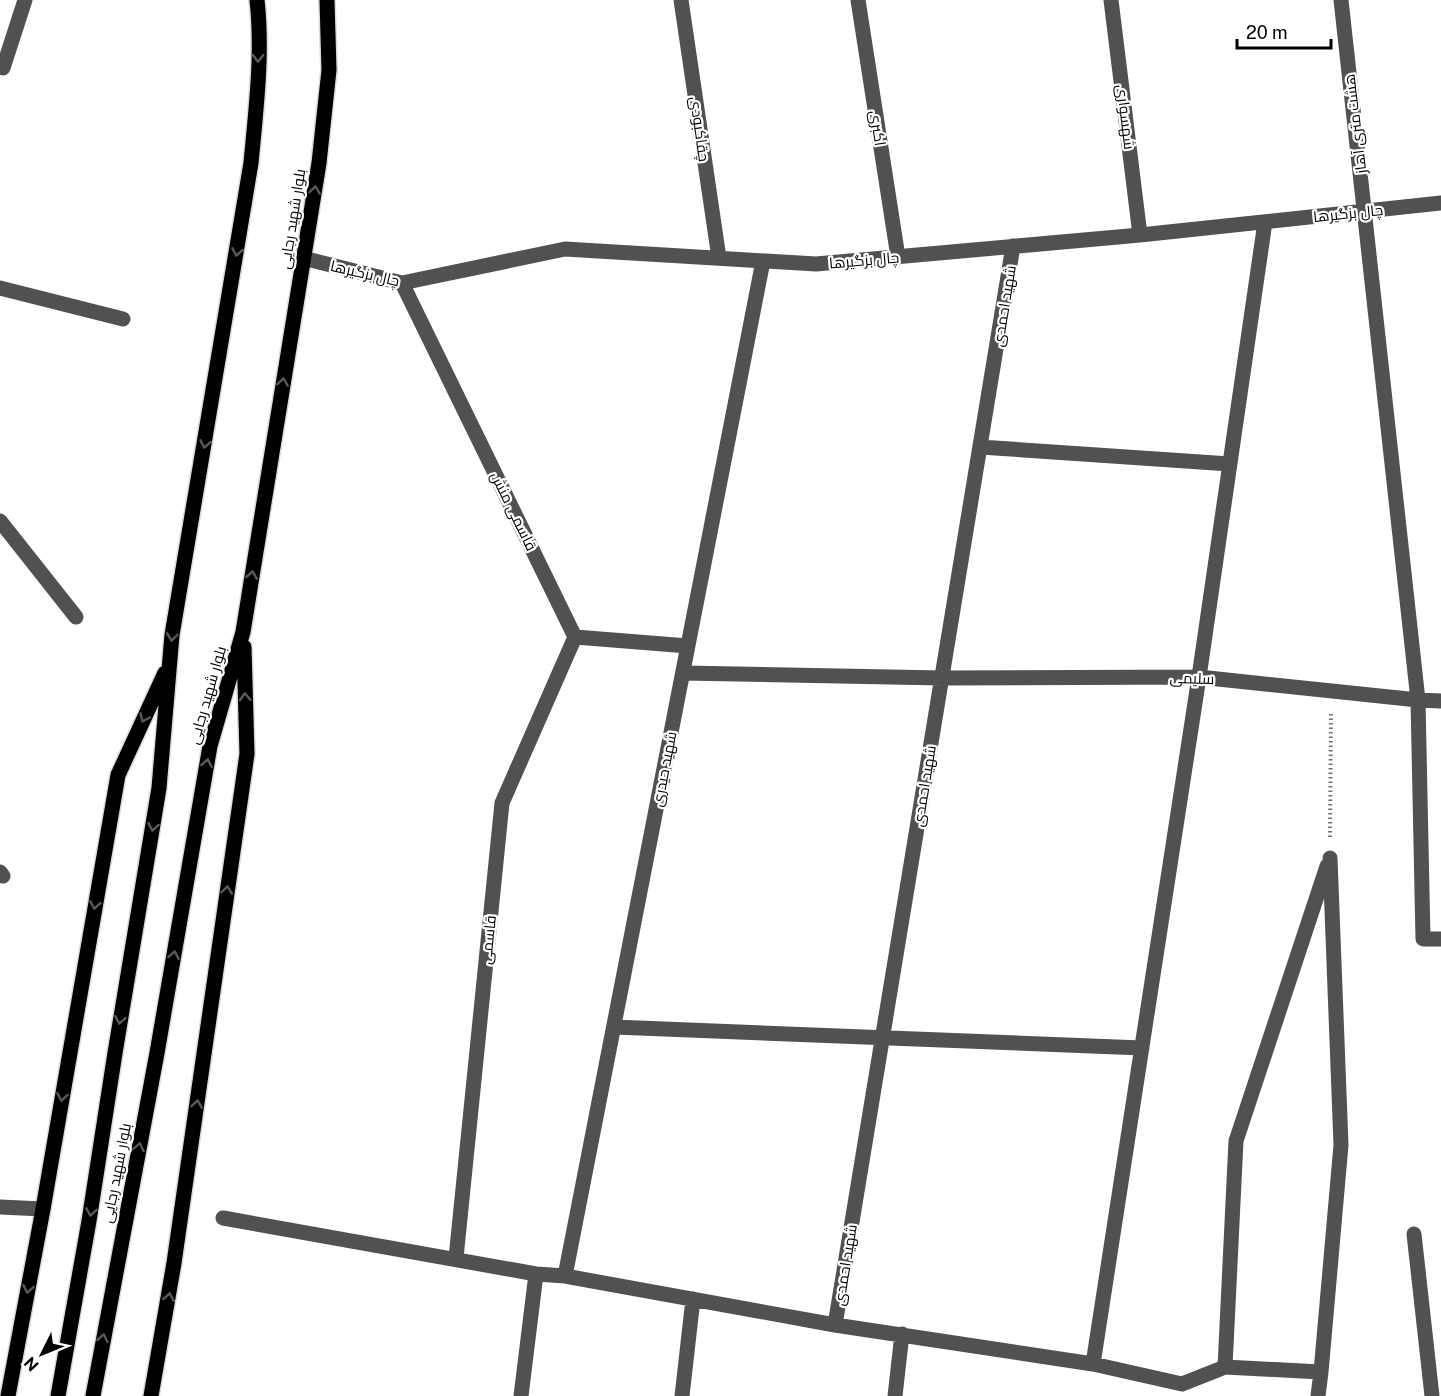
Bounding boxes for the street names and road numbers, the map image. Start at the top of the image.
street label: هشت متری آهاز [1340,73,1372,176]
street label: شهسواری [1112,84,1138,151]
street label: چقاکبودی [685,95,713,163]
street label: اکبری [865,109,889,147]
street label: بلوار شهید رجایی [276,168,310,271]
street label: چال بزگیرها [1312,201,1384,227]
street label: چال بزگیرها [828,248,900,274]
street label: چال بزگیرها [328,257,401,291]
street label: شهید احمدی [989,264,1021,348]
street label: قاسمی منش [486,469,540,554]
street label: بلوار شهید رجایی [185,644,231,747]
street label: سلیمی [1169,669,1215,689]
street label: شهید حیدری [648,730,682,809]
street label: شهید احمدی [909,744,941,828]
street label: قاسمی [477,915,501,966]
street label: بلوار شهید رجایی [98,1122,136,1225]
street label: شهید احمدی [830,1223,862,1307]

